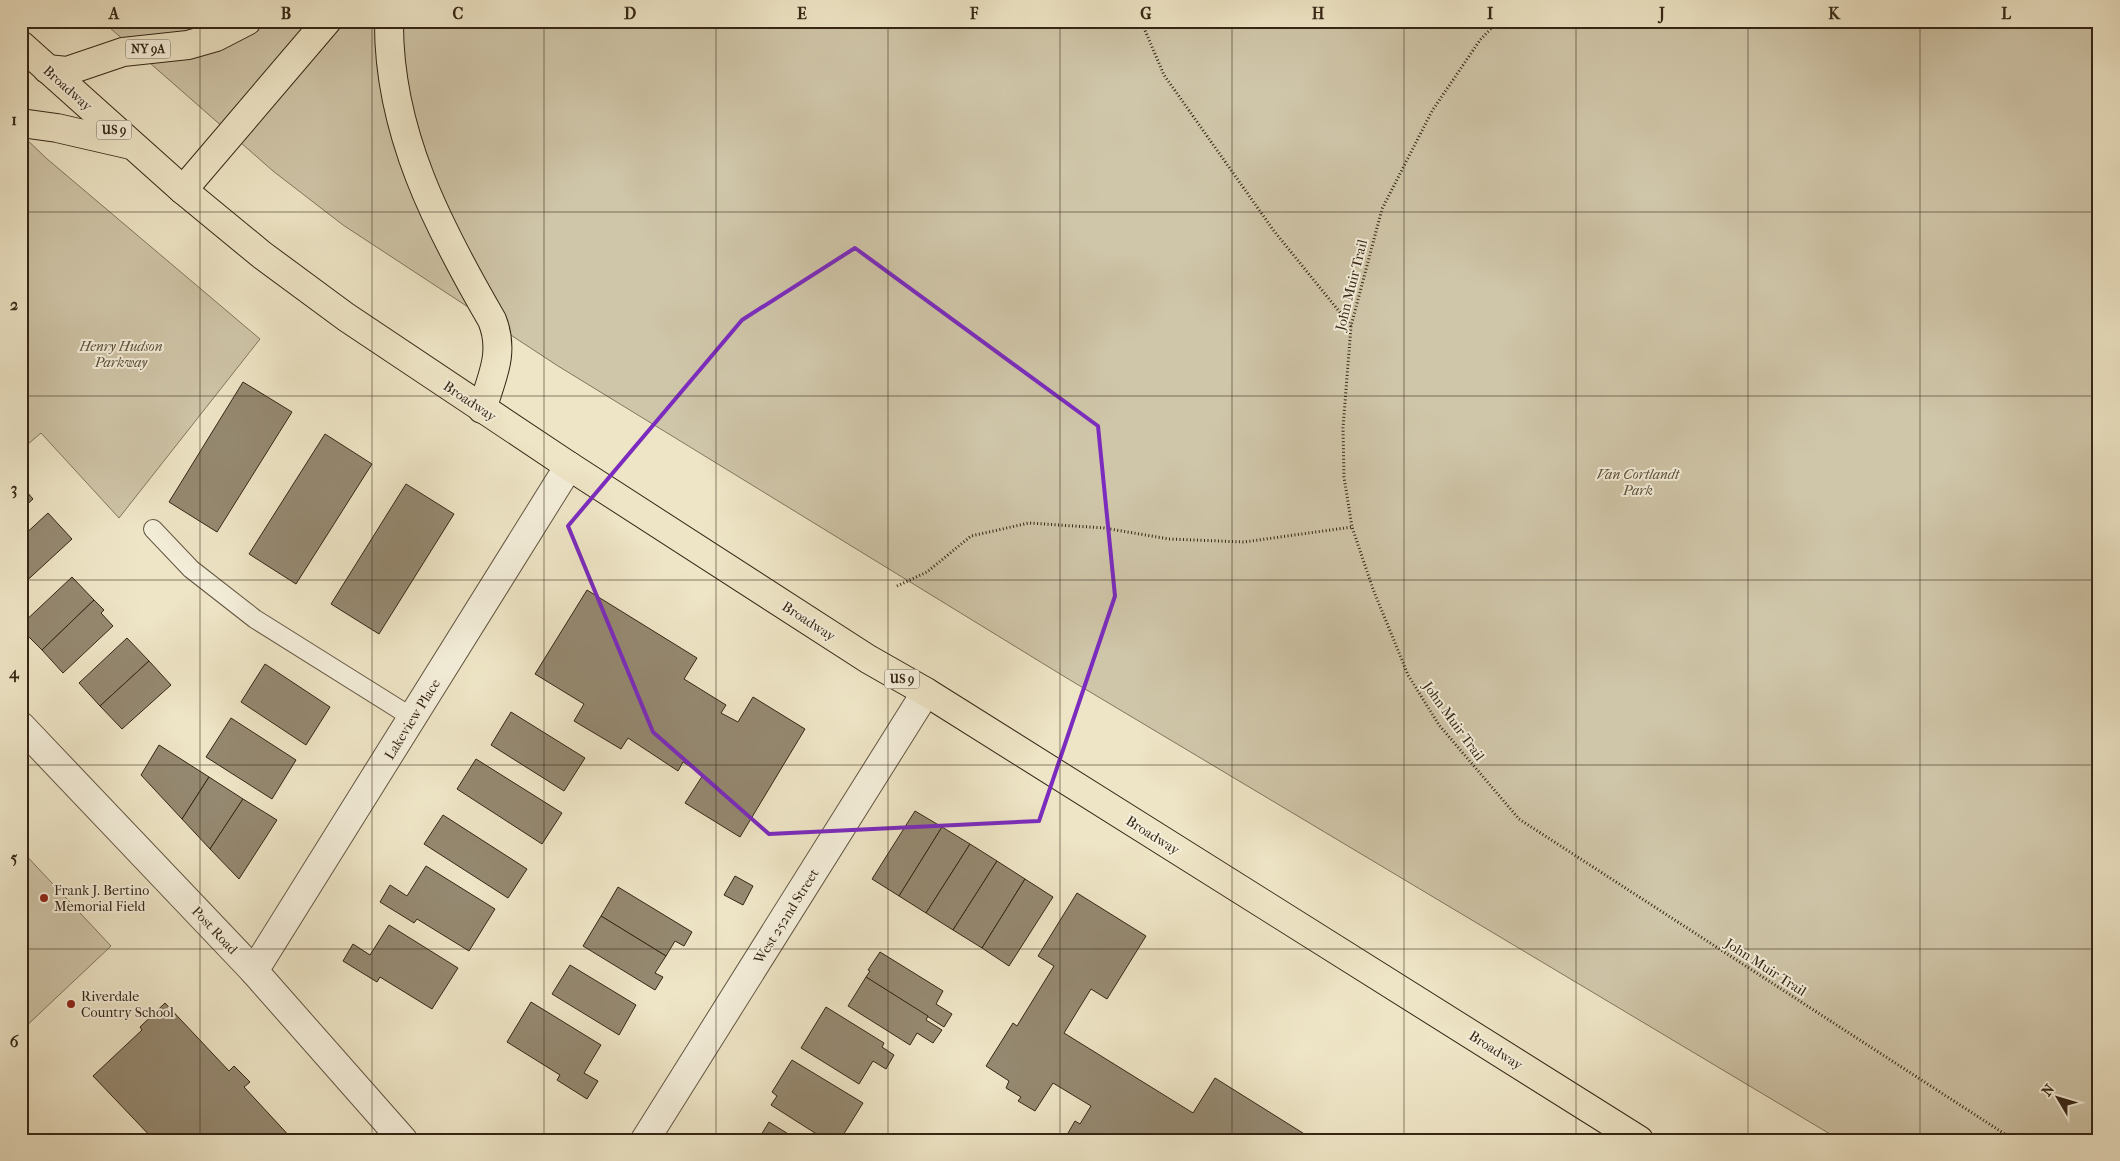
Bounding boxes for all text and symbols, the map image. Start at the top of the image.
text: A [108,4,120,23]
text: B [281,4,291,23]
text: C [453,4,464,23]
text: D [624,4,636,23]
text: E [797,4,807,23]
text: F [969,4,979,23]
text: G [1140,4,1152,23]
text: H [1312,4,1325,23]
text: I [1487,4,1494,23]
text: J [1657,4,1665,24]
text: K [1828,4,1841,23]
text: L [2001,4,2011,23]
road number: NY 9A [126,40,170,59]
street label: Broadway [40,62,96,115]
text: 1 [11,110,17,129]
road number: US 9 [96,120,132,140]
street label: John Muir Trail [1332,238,1371,334]
text: 2 [10,295,18,314]
park label: Henry Hudson Parkway [78,338,163,371]
street label: Broadway [440,378,500,426]
park label: Van Cortlandt Park [1597,466,1680,499]
text: 3 [11,479,17,499]
street label: Broadway [779,598,839,645]
text: 4 [8,663,20,683]
road number: US 9 [884,670,920,689]
street label: Lakeview Place [381,676,444,763]
street label: John Muir Trail [1419,678,1488,764]
street label: Broadway [1123,812,1183,859]
text: 5 [11,848,18,867]
street label: West 252nd Street [750,866,823,968]
place label: Frank J. Bertino Memorial Field [54,882,149,915]
marker: Frank J. Bertino Memorial Field [38,892,50,904]
street label: Post Road [188,903,241,958]
street label: John Muir Trail [1721,934,1810,1000]
place label: Riverdale Country School [81,988,174,1021]
marker: Riverdale Country School [65,998,77,1010]
street label: Broadway [1466,1027,1526,1074]
text: 6 [10,1032,19,1051]
north arrow [2032,1074,2082,1124]
text: N [2038,1081,2058,1100]

